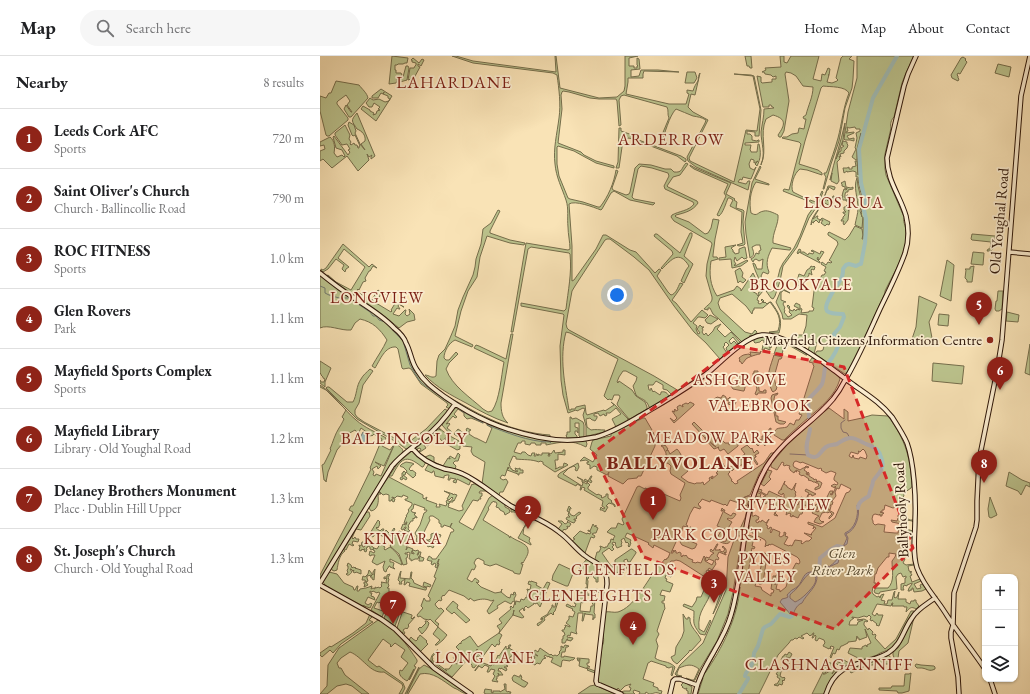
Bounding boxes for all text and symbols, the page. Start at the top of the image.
search box [80,10,360,46]
text: Map [20,15,56,40]
icon: search [94,17,116,39]
text: Search here [126,18,191,37]
text: Home [804,19,839,37]
text: Map [861,19,886,37]
text: About [908,19,944,37]
text: Contact [966,19,1010,37]
text: Nearby [16,71,68,93]
district label: LAHARDANE [396,71,512,93]
text: 8 results [263,74,304,91]
text: Leeds Cork AFC [54,121,158,140]
district label: ARDERROW [617,128,724,150]
text: 1 [26,130,32,147]
text: 720 m [273,130,304,147]
text: Sports [54,140,86,157]
street label: Old Youghal Road [984,167,1013,275]
text: Saint Oliver's Church [54,181,190,200]
text: 2 [26,190,32,207]
text: 790 m [273,190,304,207]
district label: LIOS RUA [804,192,884,213]
text: Church · Ballincollie Road [54,200,186,217]
text: ROC FITNESS [54,241,151,260]
text: 3 [26,250,32,267]
text: 1.0 km [270,250,304,267]
text: Sports [54,260,86,277]
district label: BROOKVALE [749,274,853,295]
your location [607,285,627,305]
district label: LONGVIEW [330,287,424,308]
pin: 5 [966,292,992,325]
text: Glen Rovers [54,301,131,320]
text: 4 [26,310,32,327]
text: 1.1 km [270,310,304,327]
text: Park [54,320,76,337]
place label: Mayfield Citizens Information Centre [764,330,982,349]
marker: Mayfield Citizens Information Centre [985,335,995,345]
pin: 6 [987,357,1013,390]
text: Mayfield Sports Complex [54,361,212,380]
district label: ASHGROVE [692,369,787,390]
text: 5 [26,370,32,387]
text: 1.1 km [270,370,304,387]
text: Sports [54,380,86,397]
district label: VALEBROOK [708,395,812,416]
text: Mayfield Library [54,421,159,440]
district label: BALLINCOLLY [341,427,467,449]
district label: MEADOW PARK [647,427,775,448]
text: 6 [26,430,32,447]
text: 1.2 km [270,430,304,447]
text: Library · Old Youghal Road [54,440,191,457]
district label: BALLYVOLANE [606,450,754,475]
pin: 8 [971,450,997,483]
street label: Ballyhooly Road [888,461,912,558]
text: Delaney Brothers Monument [54,481,236,500]
pin: 1 [640,487,666,520]
text: 7 [26,490,32,507]
text: 1.3 km [270,490,304,507]
district label: RIVERVIEW [736,494,832,515]
pin: 2 [515,496,541,529]
text: Place · Dublin Hill Upper [54,500,181,517]
district label: PARK COURT [652,524,762,545]
district label: KINVARA [364,528,442,549]
text: St. Joseph's Church [54,541,176,560]
park label: Glen River Park [811,543,873,579]
district label: PYNES VALLEY [734,548,796,587]
text: 8 [26,550,32,567]
text: 1.3 km [270,550,304,567]
district label: GLENFIELDS [571,559,675,580]
text: Church · Old Youghal Road [54,560,193,577]
pin: 3 [701,570,727,603]
map controls [982,574,1018,682]
button: + [982,574,1018,610]
district label: GLENHEIGHTS [528,585,652,606]
pin: 7 [380,591,406,624]
button: − [982,610,1018,646]
pin: 4 [620,612,646,645]
button: layers [982,646,1018,682]
district label: LONG LANE [435,647,535,668]
district label: CLASHNAGANNIFF [745,653,913,675]

